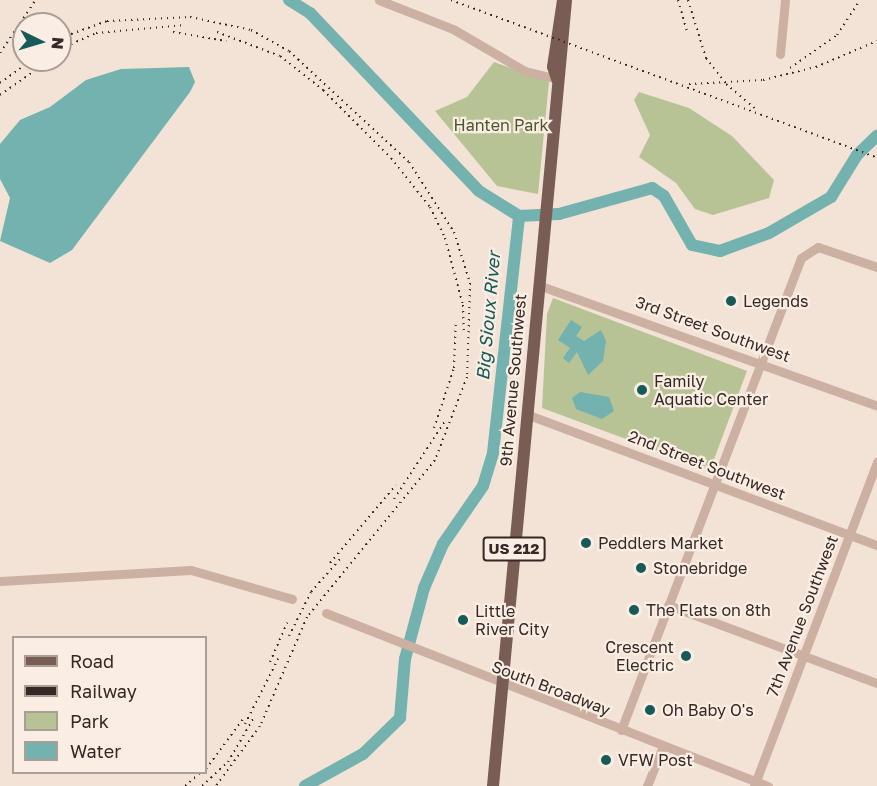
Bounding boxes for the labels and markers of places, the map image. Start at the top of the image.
place label: Legends [743,291,809,311]
marker: Legends [724,294,738,308]
place label: Family Aquatic Center [654,371,768,409]
marker: Family Aquatic Center [635,383,649,397]
place label: Peddlers Market [598,533,724,553]
marker: Peddlers Market [579,536,593,550]
place label: Stonebridge [653,558,747,578]
marker: Stonebridge [634,561,648,575]
place label: The Flats on 8th [646,600,771,620]
place label: Little River City [475,601,549,639]
marker: The Flats on 8th [627,603,641,617]
marker: Little River City [456,613,470,627]
place label: Crescent Electric [605,637,674,675]
marker: Crescent Electric [679,649,693,663]
place label: Oh Baby O's [662,700,754,720]
marker: Oh Baby O's [643,703,657,717]
place label: VFW Post [618,750,693,770]
marker: VFW Post [599,753,613,767]

